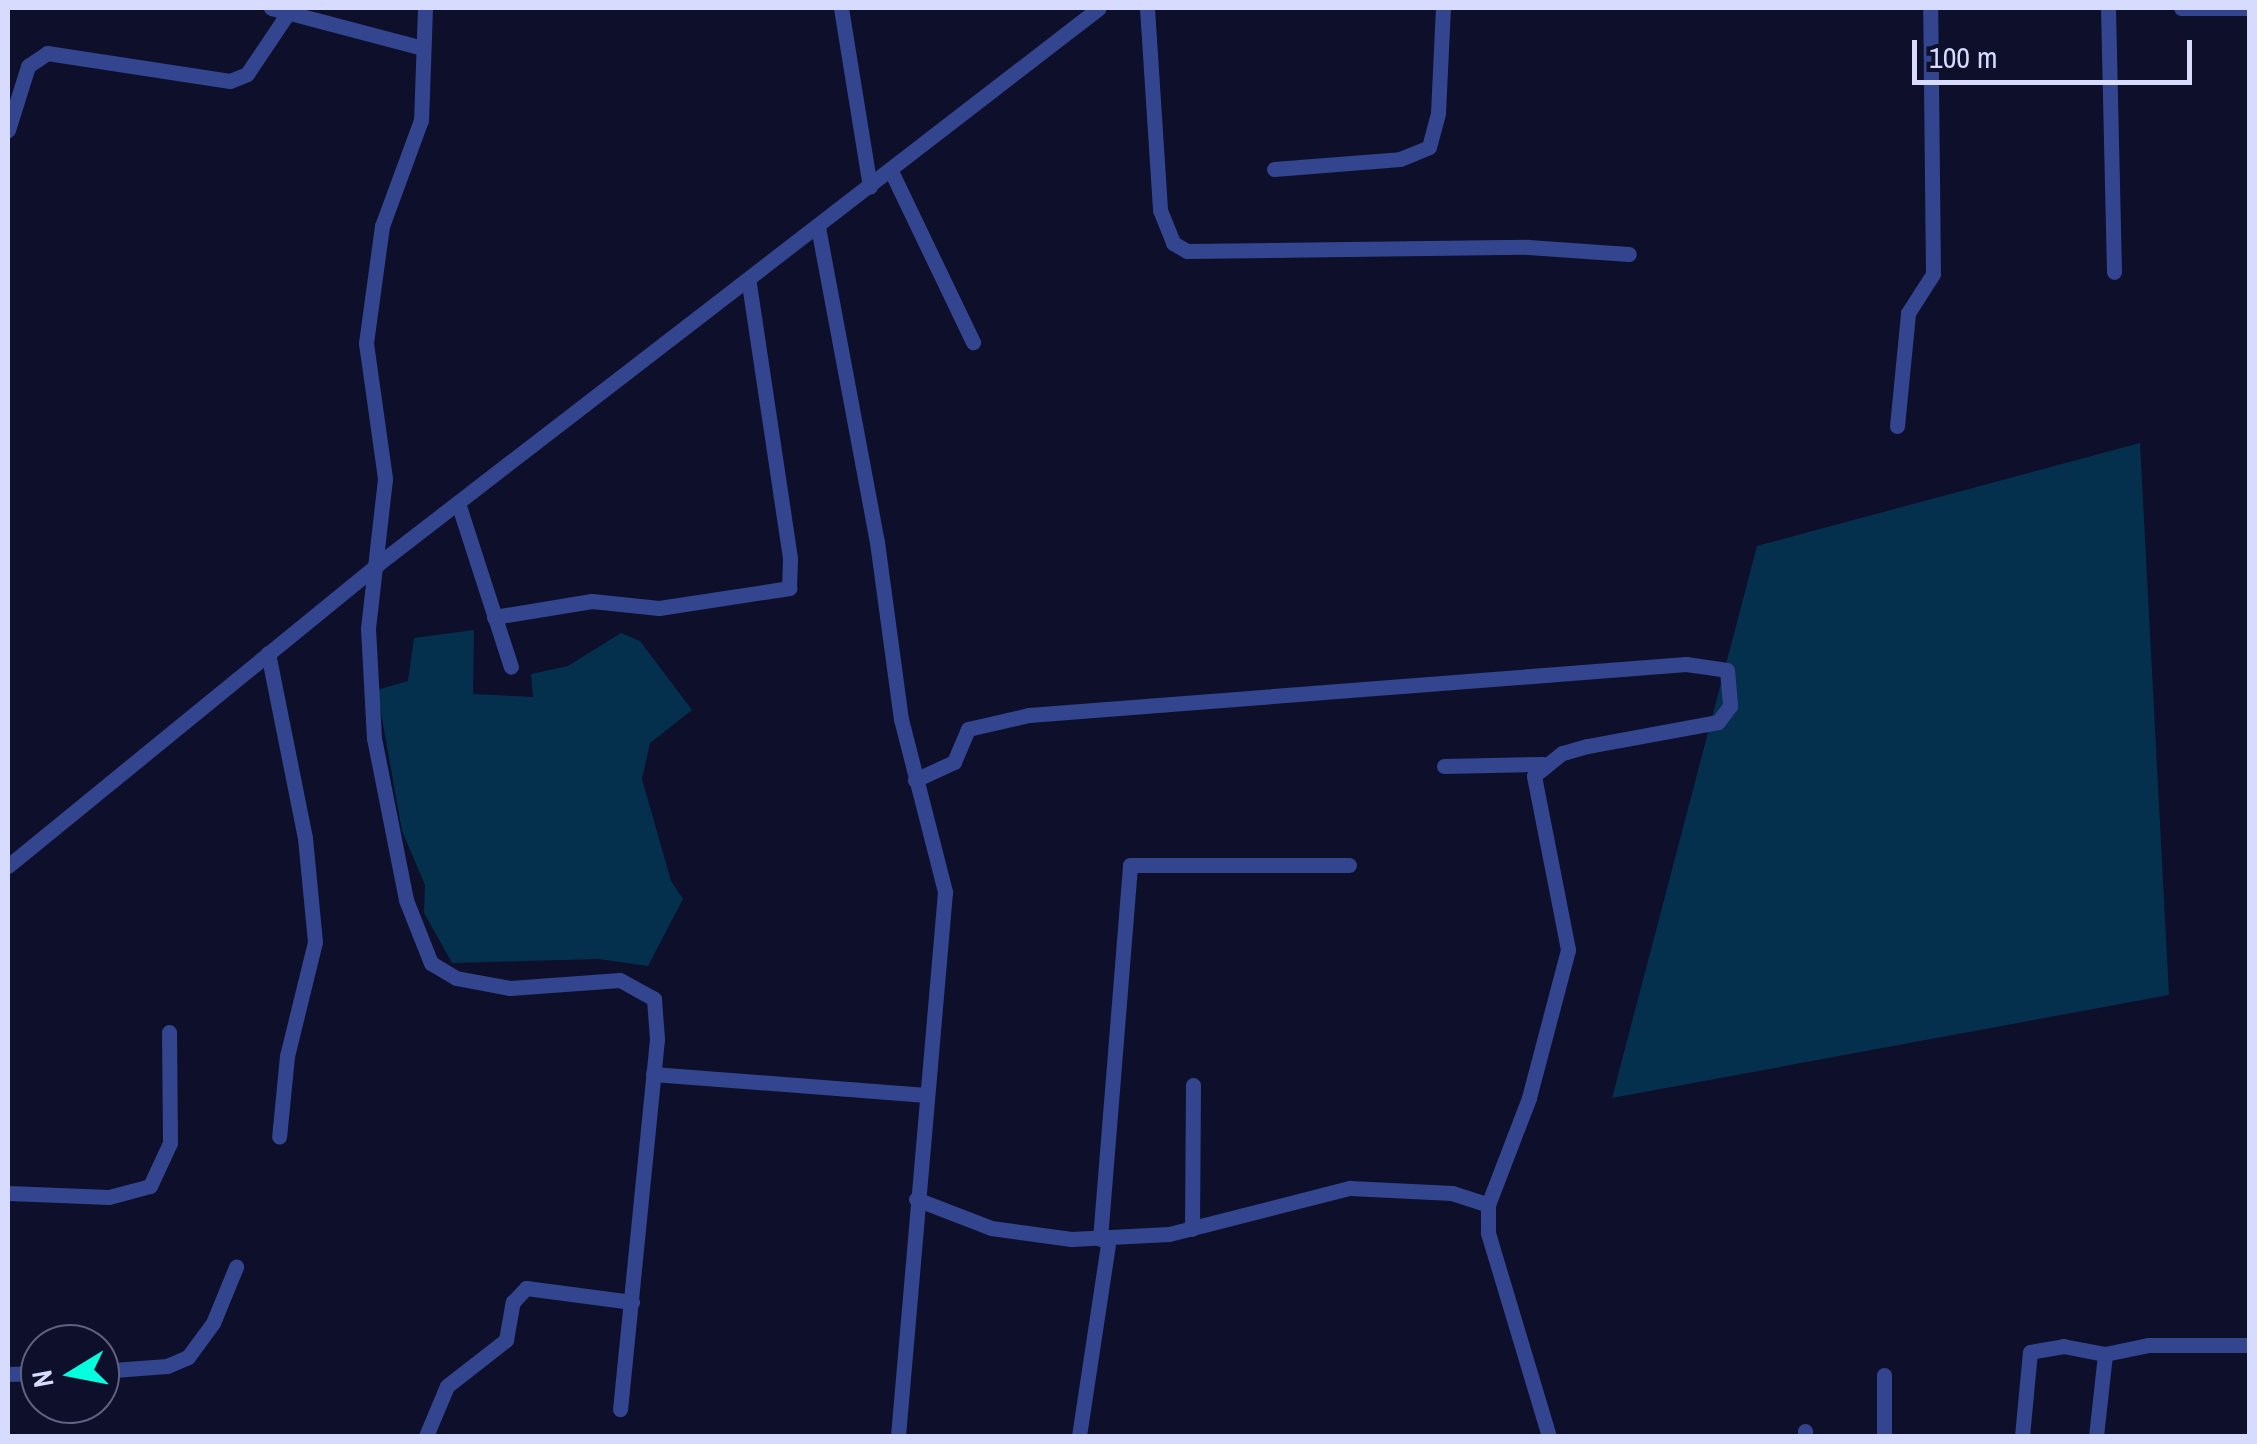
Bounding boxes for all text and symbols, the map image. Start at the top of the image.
scale bar [1917,20,2197,82]
text: 100 m [1929,37,1997,77]
north arrow [20,1324,120,1424]
text: N [22,1367,63,1390]

